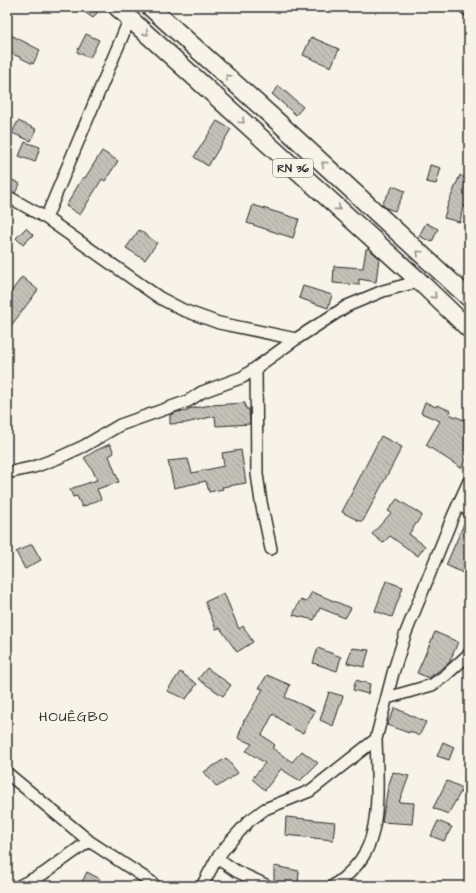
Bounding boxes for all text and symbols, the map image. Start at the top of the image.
one-way arrow [141,28,149,36]
one-way arrow [225,75,232,82]
one-way arrow [237,116,245,124]
road number: RN 36 [273,159,313,177]
one-way arrow [321,162,329,169]
one-way arrow [333,204,341,211]
one-way arrow [416,250,424,258]
one-way arrow [430,291,437,298]
district label: HOUÊGBO [39,707,109,727]

